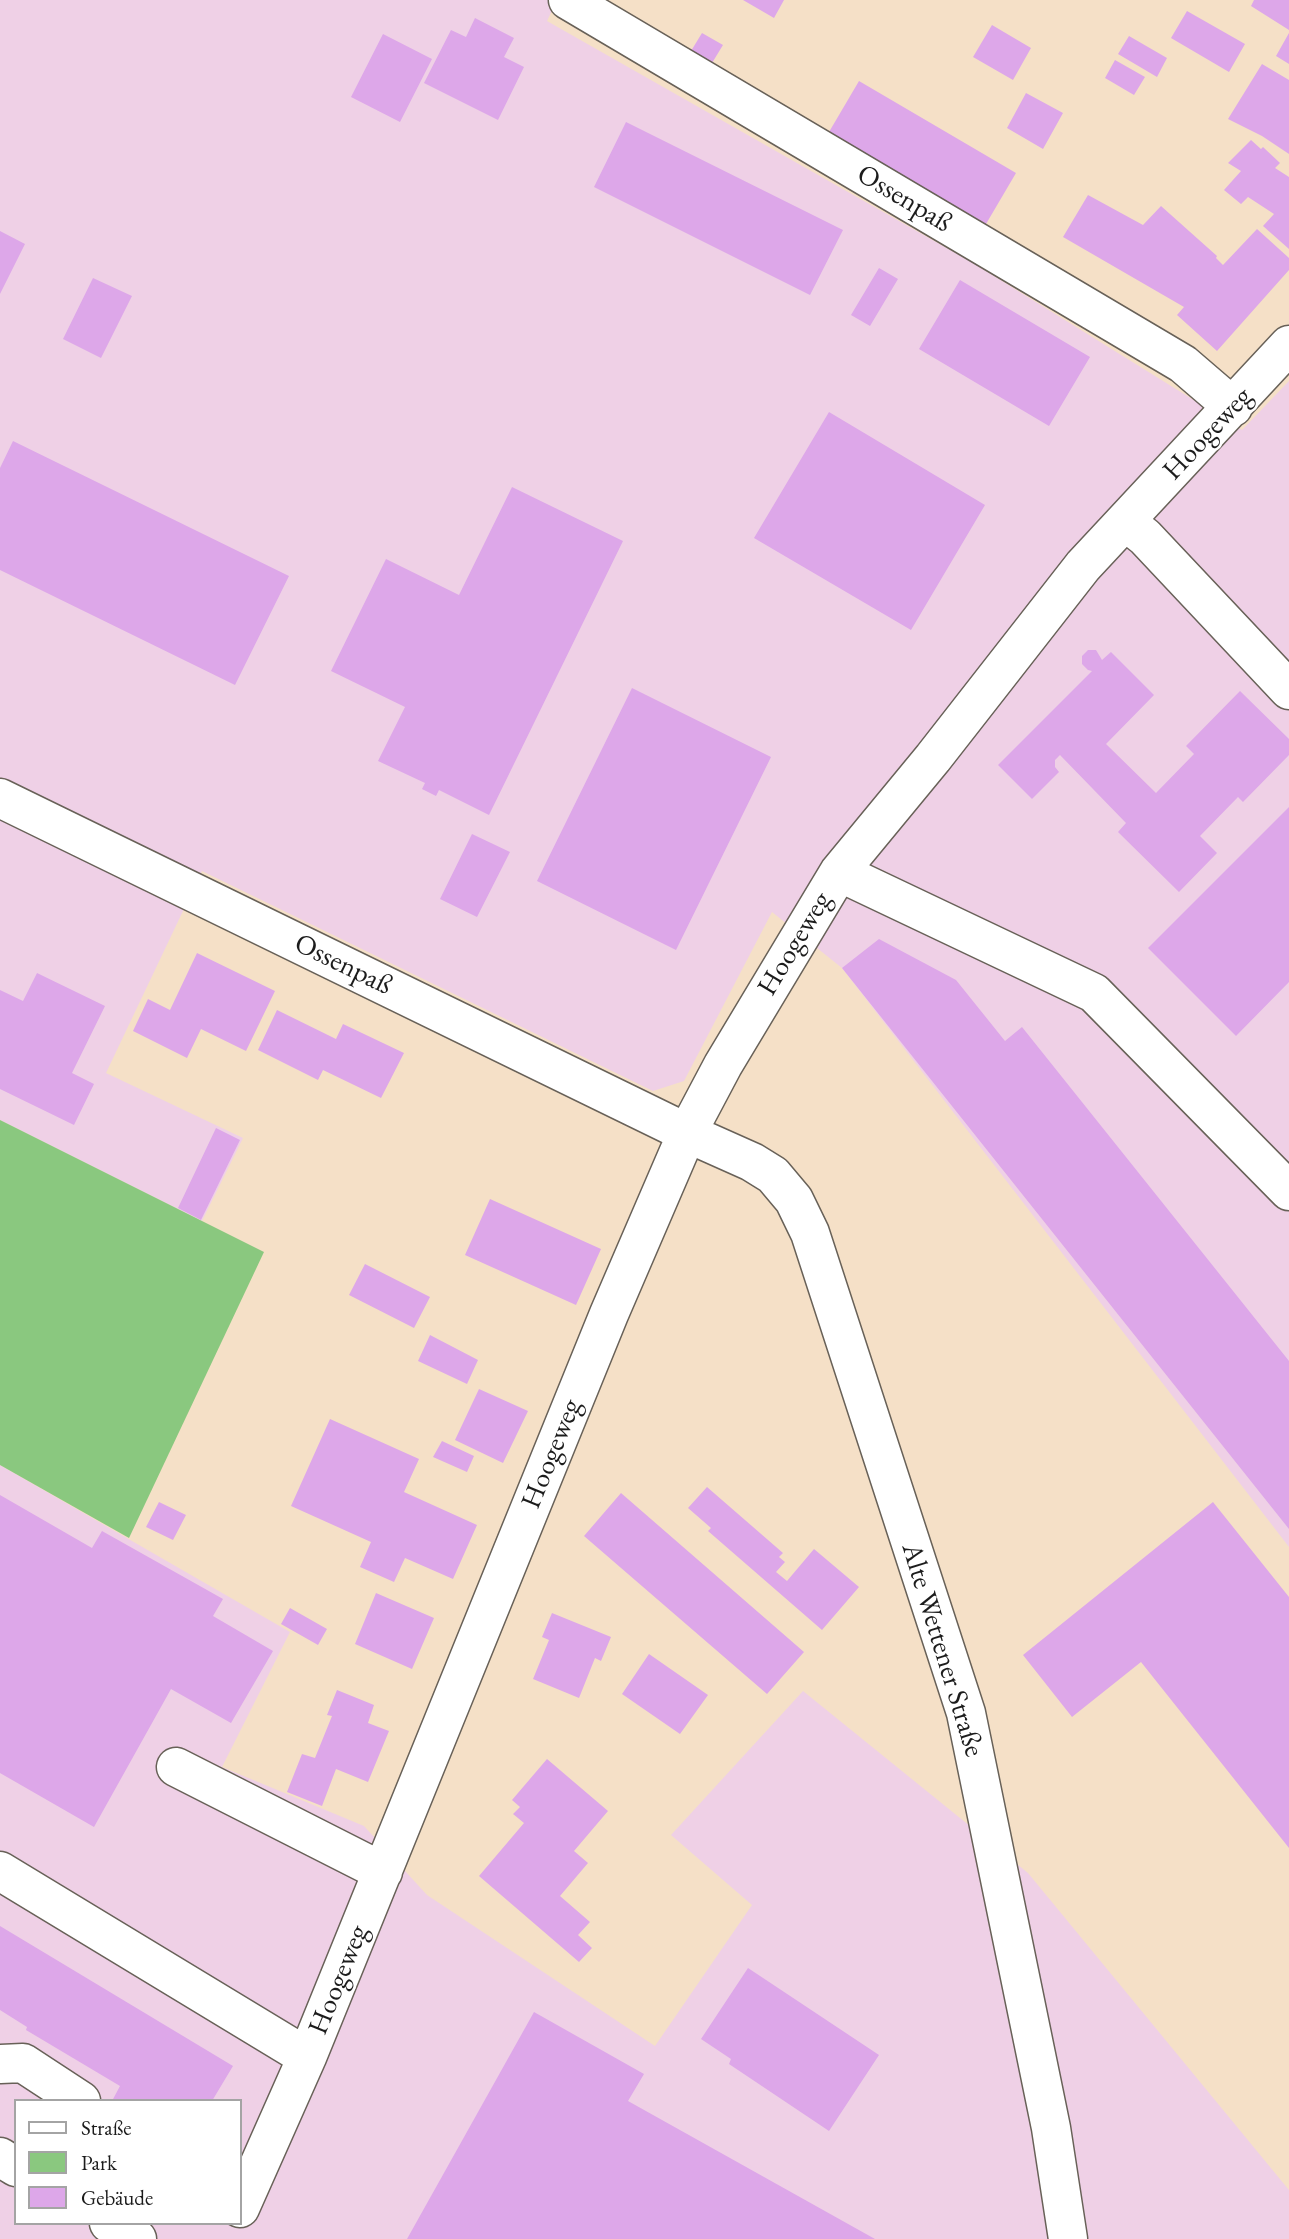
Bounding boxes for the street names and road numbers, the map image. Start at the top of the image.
street label: Ossenpaß [851,158,957,240]
street label: Hoogeweg [1156,380,1260,488]
street label: Hoogeweg [751,886,839,1002]
street label: Ossenpaß [289,927,397,1003]
street label: Hoogeweg [515,1394,589,1514]
street label: Alte Wettener Straße [894,1539,990,1761]
street label: Hoogeweg [302,1920,376,2040]

